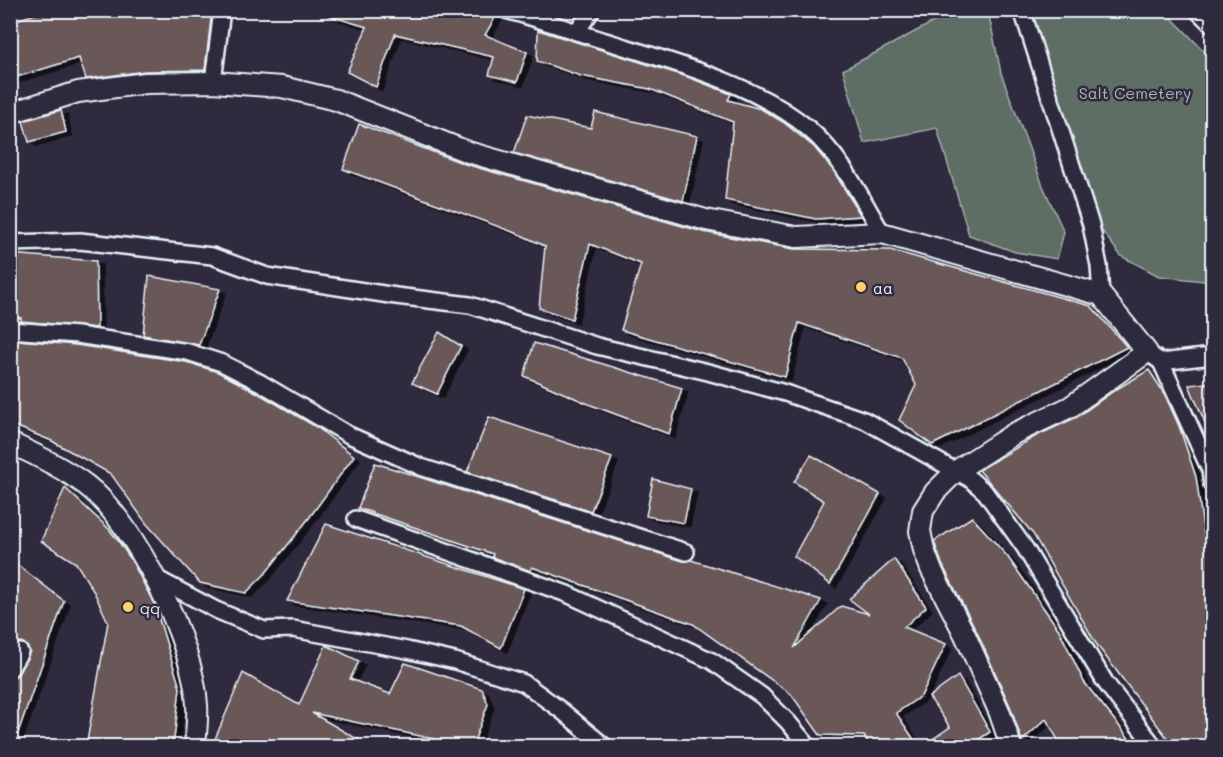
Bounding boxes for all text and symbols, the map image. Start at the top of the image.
park label: Salt Cemetery [1079,82,1191,103]
place label: aa [873,277,893,298]
marker: aa [854,280,868,294]
place label: qq [140,597,161,618]
marker: qq [121,600,135,614]

